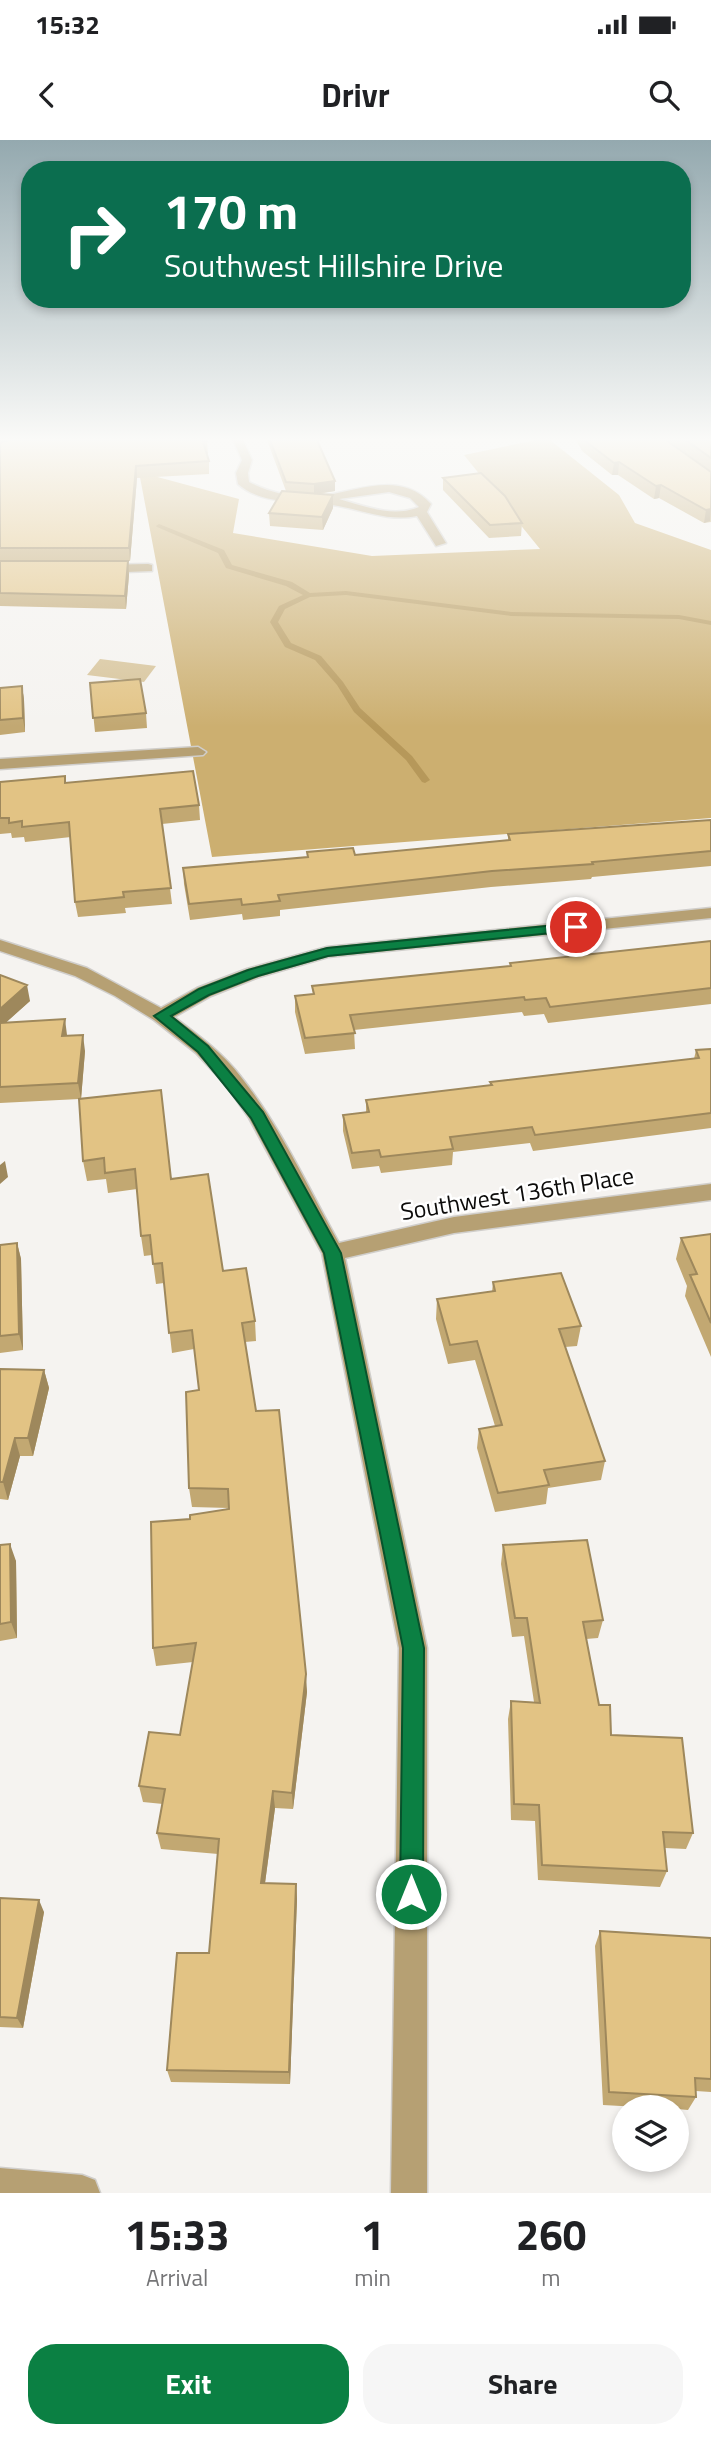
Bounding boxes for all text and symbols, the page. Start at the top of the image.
text: 15:32 [35,5,100,44]
text: Drivr [321,71,390,119]
icon: back [28,76,66,114]
icon: search [645,76,683,114]
text: 170 m [164,173,298,248]
icon: right [49,189,140,280]
text: Southwest Hillshire Drive [164,241,503,289]
pin [546,897,606,957]
icon: arrive [557,908,595,946]
street label: Southwest 136th Place [398,1157,636,1229]
position arrow [374,1857,448,1931]
map controls [612,2095,689,2172]
button: layers [612,2095,689,2172]
text: 15:33 [125,2202,230,2266]
text: 1 [361,2202,384,2266]
text: 260 [516,2202,586,2266]
text: Arrival [146,2260,208,2295]
text: min [354,2260,391,2295]
text: m [541,2260,561,2295]
button: Exit [28,2344,349,2424]
button: Share [363,2344,683,2424]

